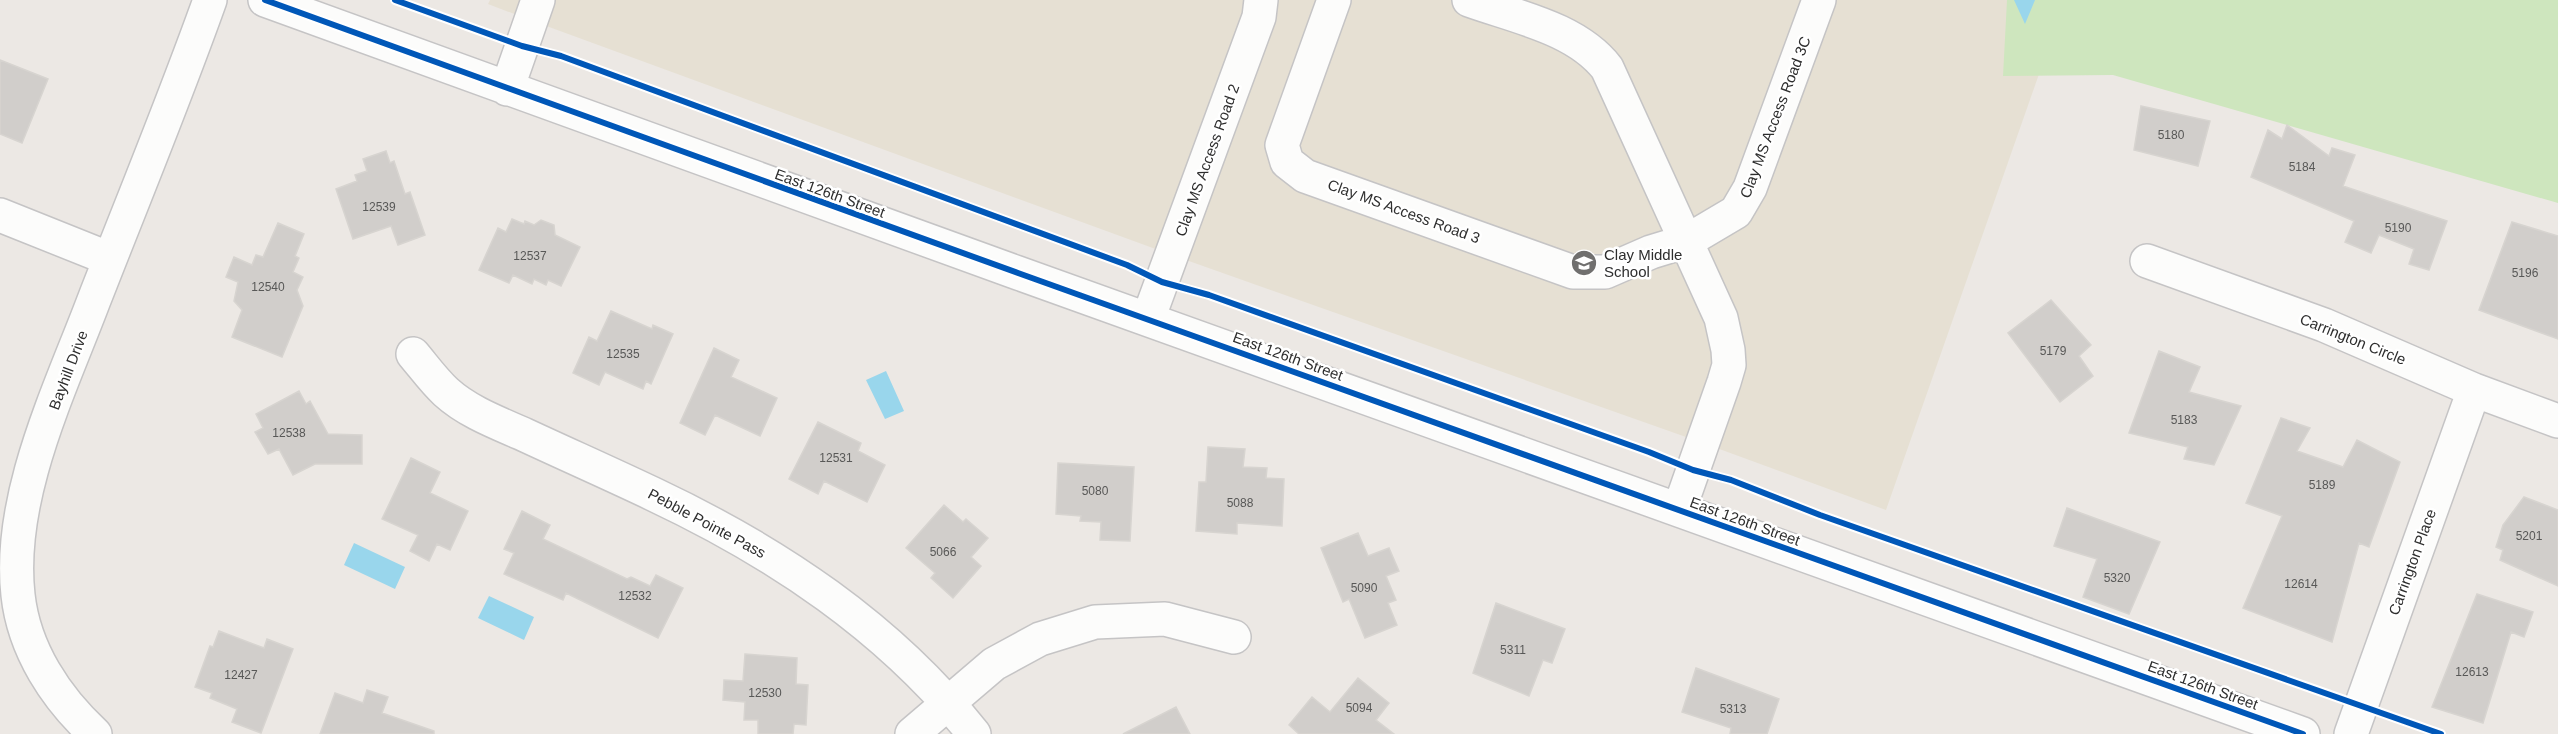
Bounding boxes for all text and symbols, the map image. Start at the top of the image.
street label: Clay MS Access Road 3C [1736,34,1814,200]
street label: Clay MS Access Road 2 [1171,81,1243,239]
house number: 5180 [2158,128,2185,142]
house number: 5184 [2289,160,2316,174]
street label: East 126th Street [773,165,888,221]
street label: Clay MS Access Road 3 [1325,175,1483,247]
house number: 12539 [362,200,396,214]
house number: 5190 [2385,221,2412,235]
place label: Clay Middle School [1604,246,1682,280]
school or university icon: Clay Middle School [1569,248,1599,278]
house number: 12537 [513,249,547,263]
house number: 5196 [2512,266,2539,280]
house number: 12540 [251,280,285,294]
street label: Carrington Circle [2298,310,2408,368]
street label: Bayhill Drive [45,328,91,412]
street label: East 126th Street [1231,328,1346,384]
house number: 5179 [2040,344,2067,358]
house number: 12535 [606,347,640,361]
house number: 5183 [2171,413,2198,427]
house number: 12538 [272,426,306,440]
house number: 12531 [819,451,853,465]
house number: 5189 [2309,478,2336,492]
house number: 5080 [1082,484,1109,498]
street label: Pebble Pointe Pass [645,485,769,561]
street label: East 126th Street [1688,493,1803,549]
house number: 5088 [1227,496,1254,510]
street label: Carrington Place [2385,507,2439,617]
house number: 5201 [2516,529,2543,543]
house number: 5066 [930,545,957,559]
house number: 5320 [2104,571,2131,585]
house number: 12614 [2284,577,2318,591]
house number: 5090 [1351,581,1378,595]
house number: 12532 [618,589,652,603]
house number: 5311 [1500,643,1526,657]
street label: East 126th Street [2146,657,2261,713]
house number: 12613 [2455,665,2489,679]
house number: 12427 [224,668,258,682]
house number: 12530 [748,686,782,700]
house number: 5094 [1346,701,1373,715]
house number: 5313 [1720,702,1747,716]

